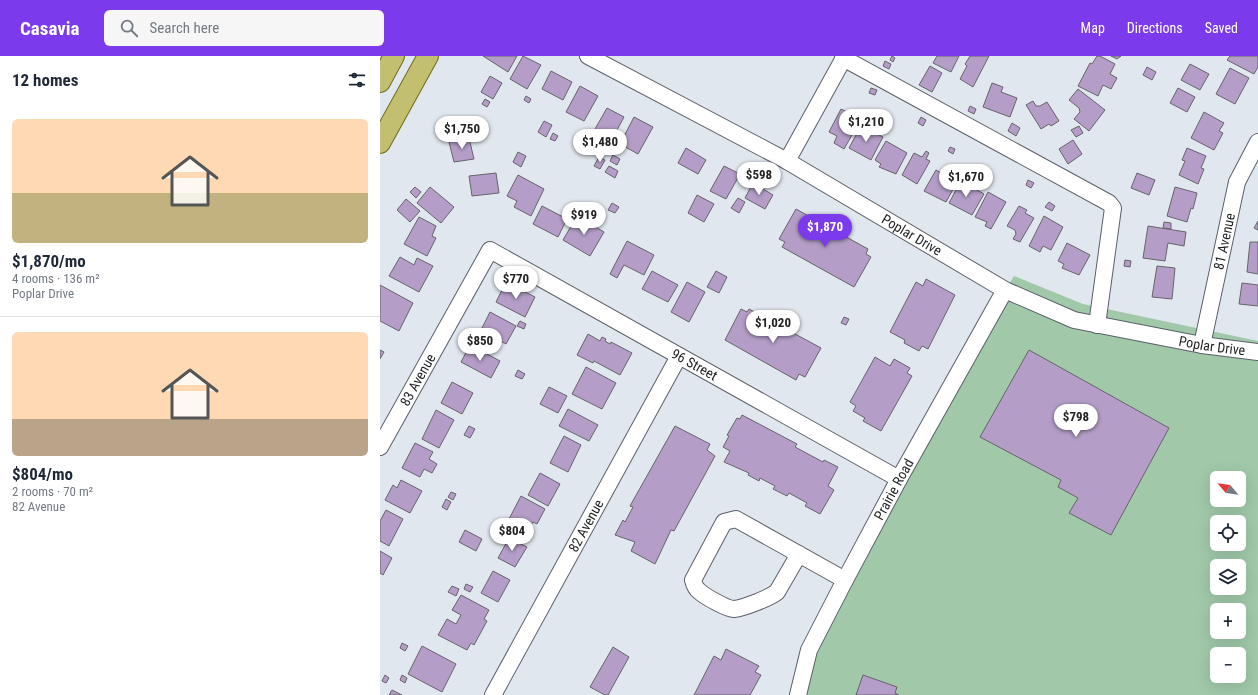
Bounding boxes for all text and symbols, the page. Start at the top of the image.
search box [104,10,384,46]
text: Casavia [20,17,80,40]
icon: search [118,17,140,39]
text: Search here [150,19,219,37]
text: Map [1081,20,1105,36]
text: Directions [1127,20,1183,36]
text: Saved [1205,20,1238,36]
icon: filters [346,69,368,91]
text: 12 homes [12,70,78,90]
pin: $1,210 [833,109,899,143]
text: $1,210 [848,114,884,129]
pin: $1,750 [429,116,495,150]
text: $1,750 [444,121,480,136]
pin: $1,480 [567,129,633,163]
text: $1,480 [582,134,618,149]
icon: home [154,145,226,217]
pin: $598 [735,162,783,196]
pin: $1,670 [933,164,999,198]
text: $598 [746,167,772,182]
text: $1,670 [948,169,984,184]
pin: $919 [560,202,608,236]
text: $919 [571,207,597,222]
street label: Poplar Drive [879,211,945,259]
street label: 81 Avenue [1210,211,1238,271]
pin: $1,870 [792,214,858,248]
text: $1,870 [807,219,843,234]
text: $1,870/mo [12,251,86,271]
pin: $770 [492,266,540,300]
text: 4 rooms · 136 m² [12,271,99,286]
text: $770 [503,271,529,286]
text: Poplar Drive [12,286,74,301]
pin: $1,020 [740,310,806,344]
text: $1,020 [755,315,791,330]
pin: $850 [456,328,504,362]
text: $850 [467,333,493,348]
street label: Poplar Drive [1177,333,1247,358]
street label: 96 Street [669,345,720,384]
street label: 83 Avenue [397,350,439,409]
icon: home [154,358,226,430]
pin: $798 [1052,404,1100,438]
text: $798 [1063,409,1089,424]
street label: Prairie Road [871,456,917,523]
text: $804/mo [12,464,73,484]
north arrow [1210,471,1246,507]
map controls [1210,471,1246,683]
text: 2 rooms · 70 m² [12,484,93,499]
street label: 82 Avenue [565,496,607,555]
text: 82 Avenue [12,499,65,514]
button: locate [1210,515,1246,551]
pin: $804 [488,518,536,552]
text: $804 [499,523,525,538]
button: layers [1210,559,1246,595]
button: + [1210,603,1246,639]
button: − [1210,647,1246,683]

